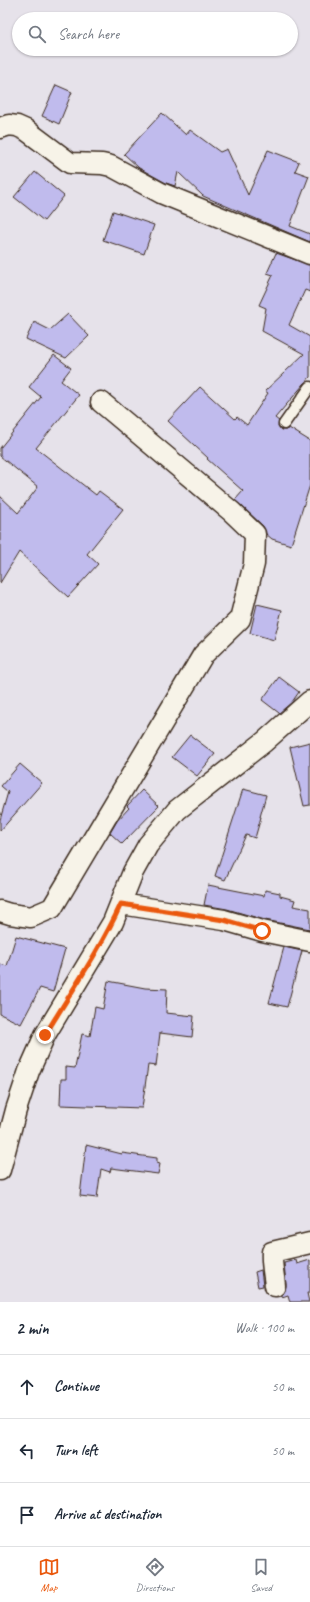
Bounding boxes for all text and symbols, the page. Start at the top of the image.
search box [12,12,298,56]
icon: search [26,23,48,45]
text: Search here [58,25,119,44]
route start [253,922,271,940]
route end [36,1026,54,1044]
text: 2 min [16,1318,49,1339]
text: Walk · 100 m [235,1320,294,1336]
icon: ahead [16,1376,38,1398]
text: Continue [54,1377,99,1396]
text: 50 m [272,1379,294,1395]
icon: left [16,1440,38,1462]
text: Turn left [54,1441,97,1460]
text: 50 m [272,1443,294,1459]
icon: arrive [16,1504,38,1526]
text: Arrive at destination [54,1505,161,1524]
tab: Map [38,1556,60,1594]
tab: Directions [136,1556,174,1594]
tab: Saved [250,1556,272,1594]

